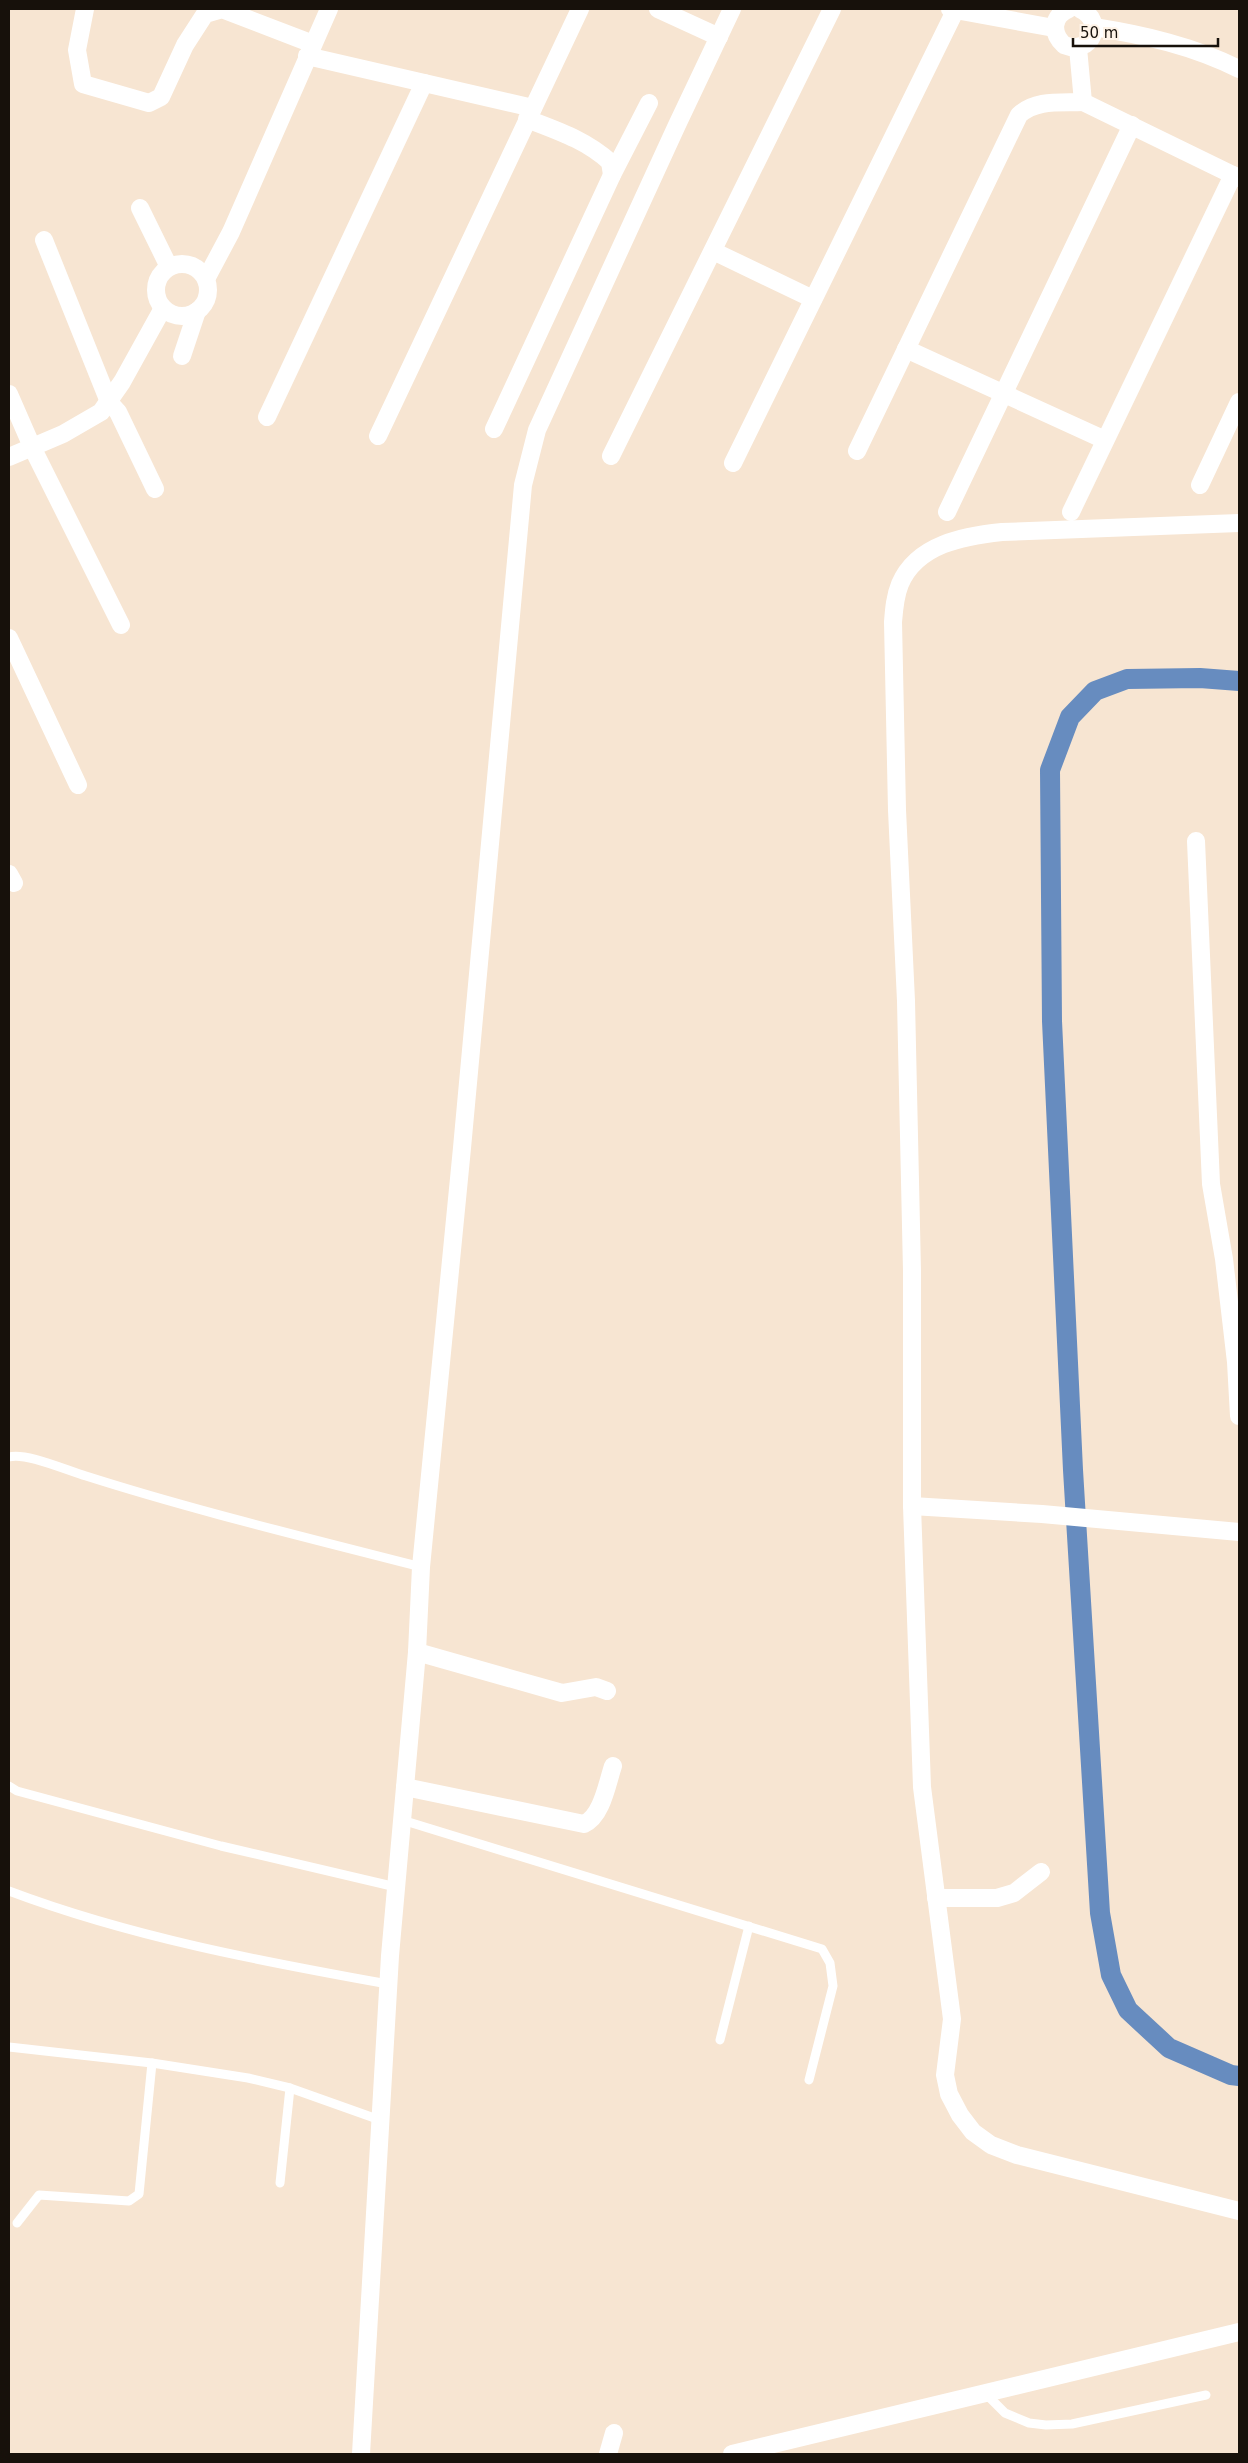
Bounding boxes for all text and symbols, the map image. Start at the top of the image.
scale bar [1073,15,1218,47]
text: 50 m [1080,24,1118,42]

